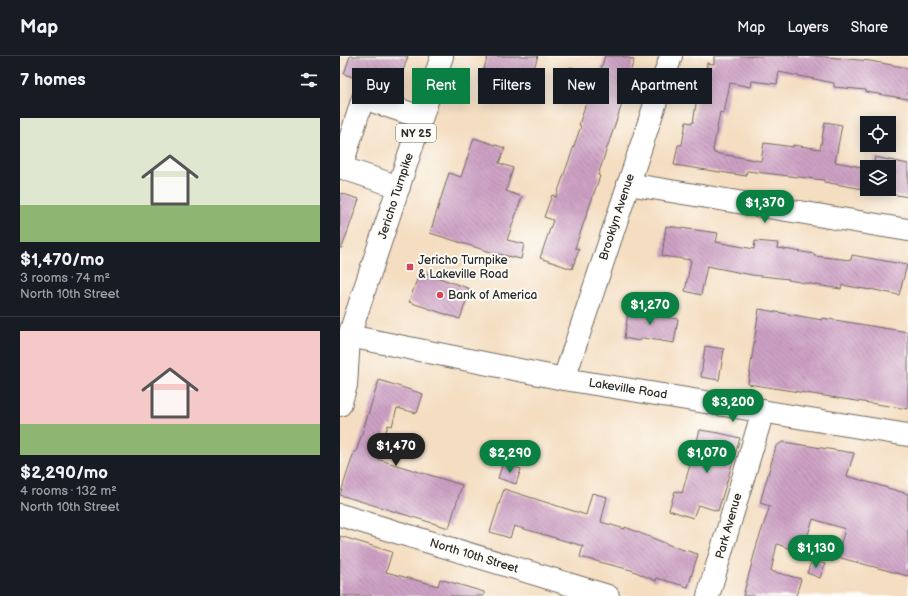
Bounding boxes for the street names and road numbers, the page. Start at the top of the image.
road number: NY 25 [396,124,436,142]
street label: Jericho Turnpike [375,151,417,241]
street label: Brooklyn Avenue [596,172,638,262]
street label: Lakeville Road [588,375,668,403]
street label: Park Avenue [712,491,746,561]
street label: North 10th Street [428,535,520,577]

